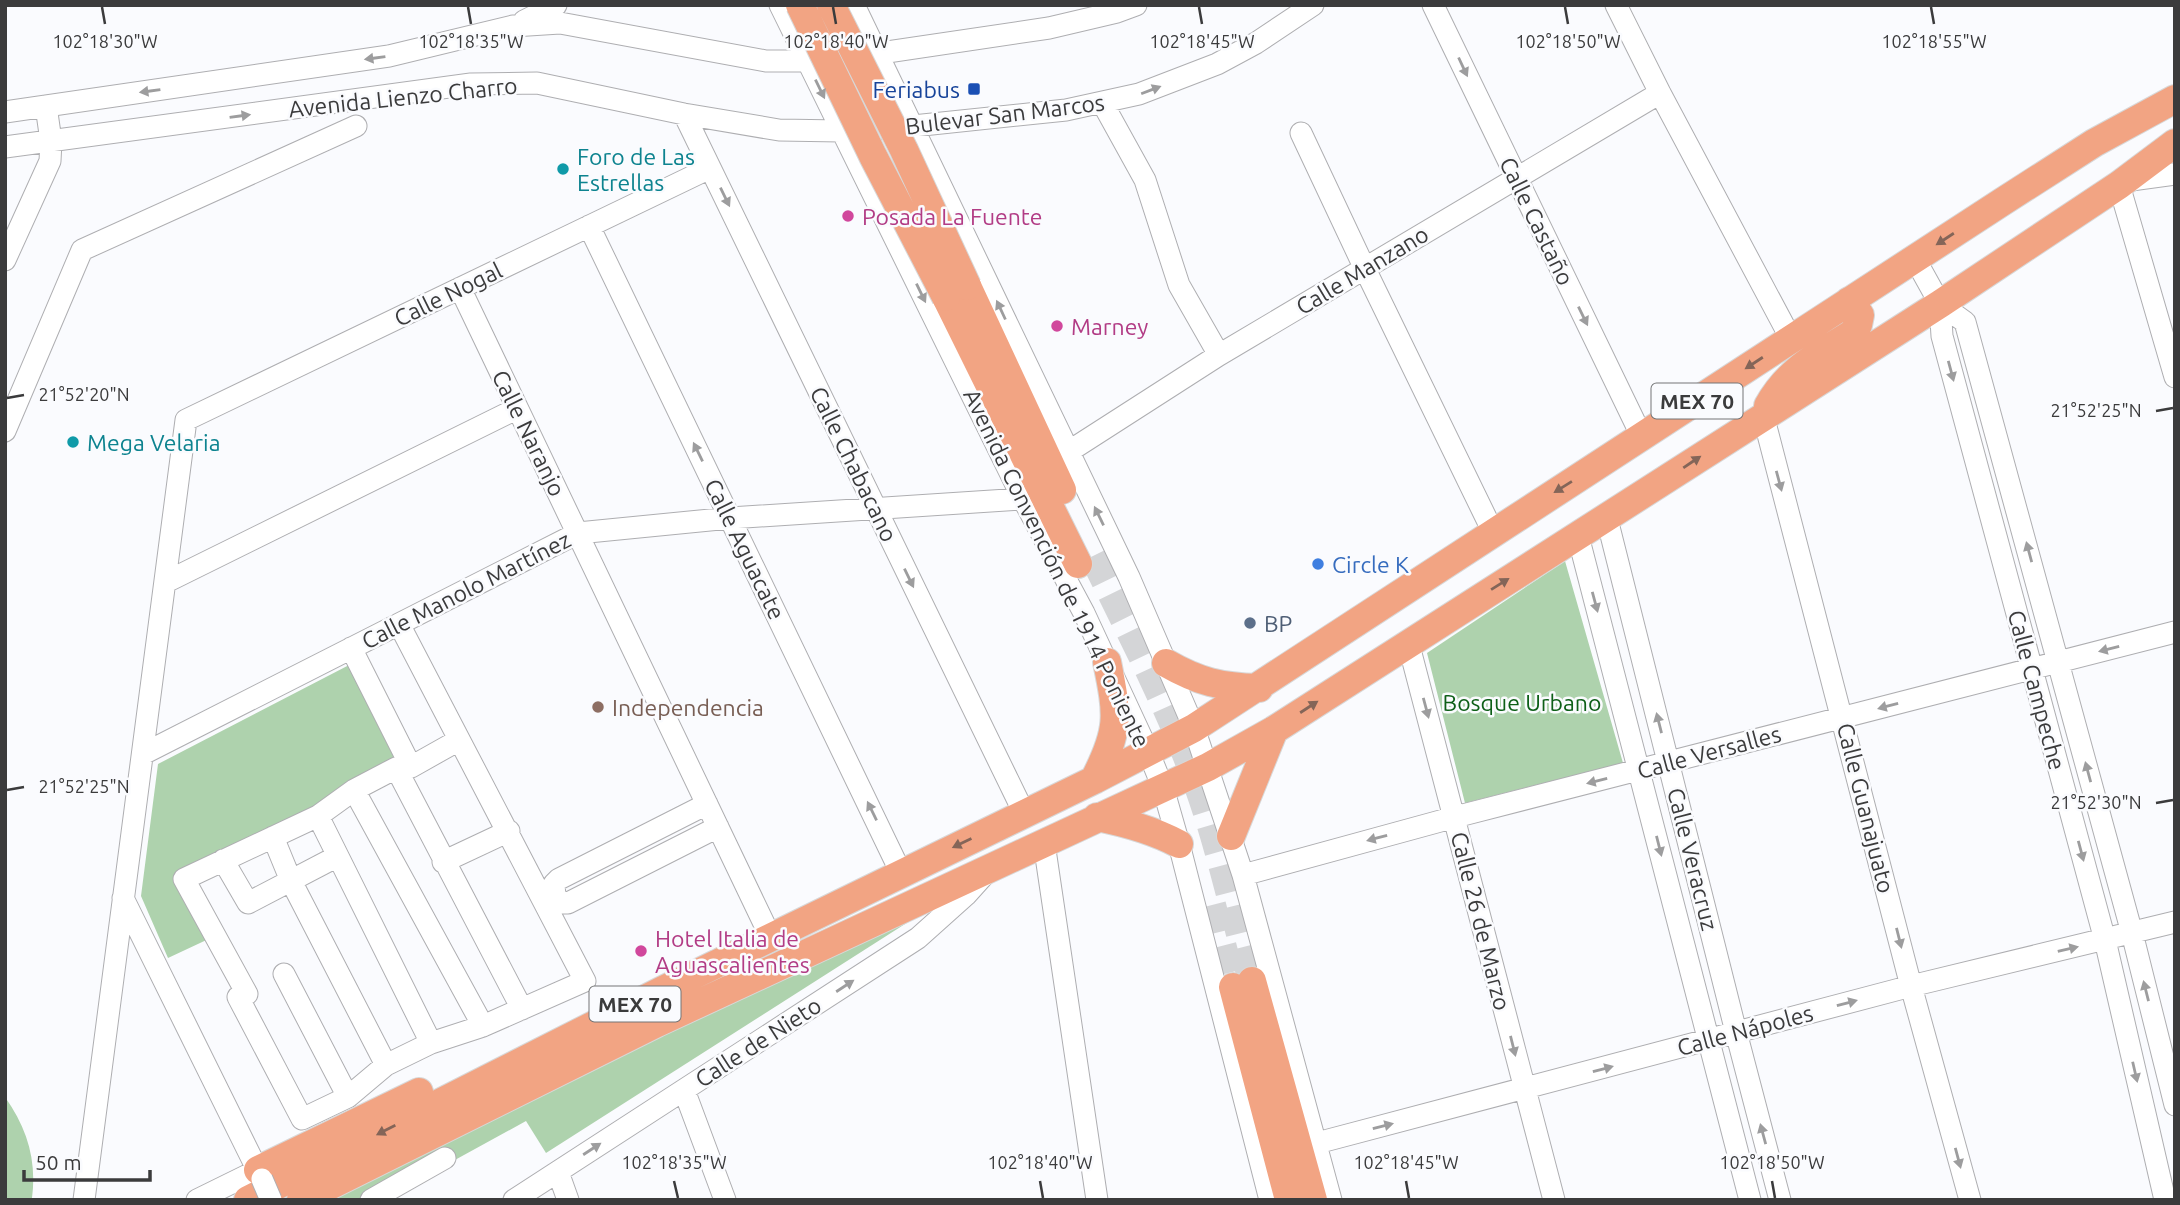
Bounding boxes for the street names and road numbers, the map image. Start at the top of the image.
street label: Avenida Lienzo Charro [287,73,519,121]
street label: Bulevar San Marcos [904,89,1106,139]
street label: Calle Castaño [1495,153,1579,289]
street label: Calle Manzano [1291,221,1433,319]
street label: Calle Nogal [390,257,506,331]
street label: Calle Naranjo [488,366,570,500]
street label: Calle Chabacano [806,382,902,546]
road number: MEX 70 [1652,384,1742,418]
street label: Avenida Convención de 1914 Poniente [959,385,1155,751]
street label: Calle Aguacate [700,475,790,623]
street label: Calle Manolo Martínez [358,527,574,653]
street label: Calle Campeche [2004,607,2070,773]
street label: Calle Guanajuato [1833,720,1899,896]
street label: Calle Versalles [1634,721,1784,783]
street label: Calle Veracruz [1663,785,1723,933]
street label: Calle 26 de Marzo [1447,829,1515,1013]
road number: MEX 70 [590,986,680,1021]
street label: Calle de Nieto [691,992,825,1092]
street label: Calle Nápoles [1674,1000,1816,1060]

